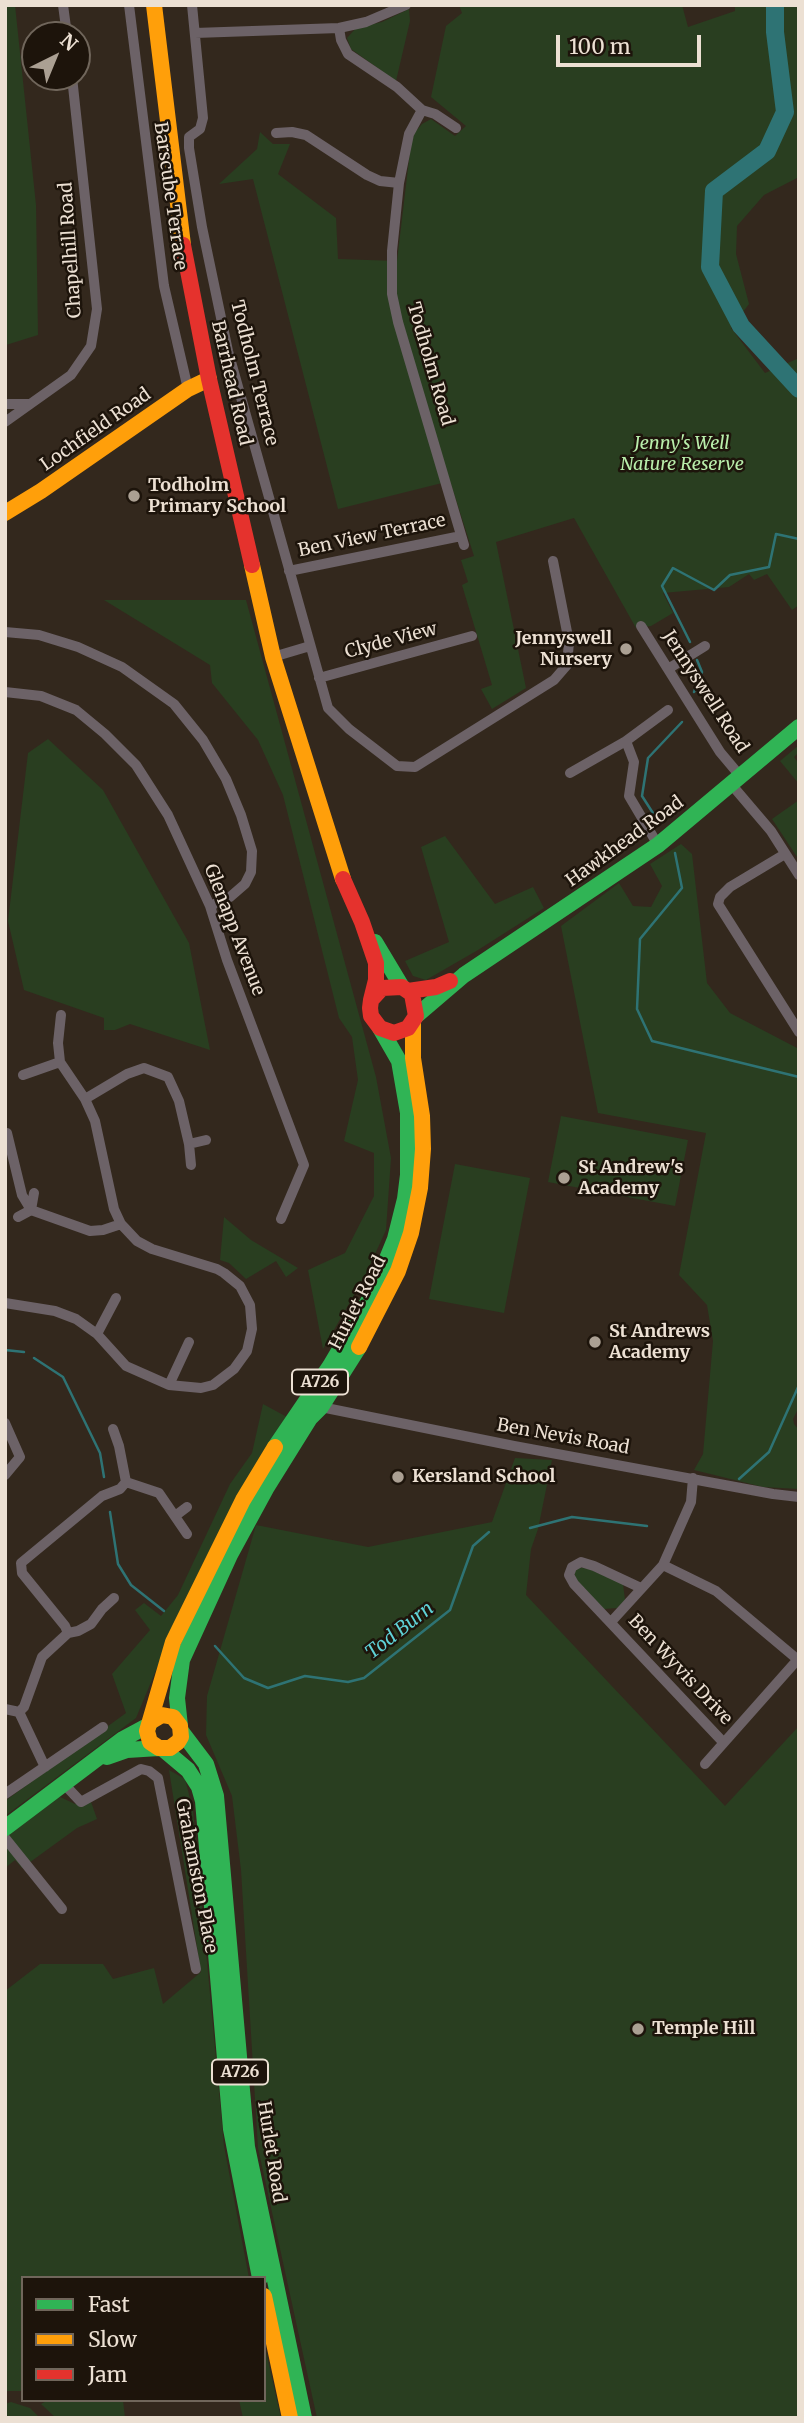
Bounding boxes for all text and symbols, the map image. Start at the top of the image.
north arrow [21,21,91,91]
scale bar [559,21,704,65]
text: N [55,28,83,56]
text: 100 m [569,33,631,60]
street label: Barscube Terrace [149,121,191,271]
street label: Chapelhill Road [55,181,87,319]
street label: Todholm Terrace [225,298,283,448]
street label: Todholm Road [402,300,458,428]
street label: Barrhead Road [206,318,256,448]
street label: Lochfield Road [37,384,155,476]
park label: Jenny's Well Nature Reserve [620,433,744,476]
place label: Todholm Primary School [148,475,286,518]
marker: Todholm Primary School [126,488,142,504]
street label: Ben View Terrace [296,510,448,562]
street label: Clyde View [343,618,439,664]
street label: Jennyswell Road [657,627,753,757]
place label: Jennyswell Nursery [515,628,612,670]
marker: Jennyswell Nursery [618,641,634,657]
street label: Hawkhead Road [562,792,688,892]
street label: Glenapp Avenue [199,861,269,999]
place label: St Andrew's Academy [578,1157,684,1200]
marker: St Andrew's Academy [556,1170,572,1186]
street label: Hurlet Road [325,1252,391,1354]
place label: St Andrews Academy [609,1321,710,1364]
marker: St Andrews Academy [587,1334,603,1350]
road number: A726 [292,1370,348,1394]
street label: Ben Nevis Road [495,1415,631,1459]
place label: Kersland School [412,1466,555,1488]
marker: Kersland School [390,1469,406,1485]
water label: Tod Burn [362,1597,438,1665]
street label: Ben Wyvis Drive [623,1610,737,1730]
street label: Grahamston Place [170,1797,222,1955]
place label: Temple Hill [652,2018,755,2040]
marker: Temple Hill [630,2021,646,2037]
road number: A726 [212,2060,268,2084]
street label: Hurlet Road [252,2100,290,2204]
legend [21,2276,266,2402]
text: Fast [88,2291,130,2318]
text: Slow [88,2326,137,2353]
text: Jam [88,2361,127,2388]

